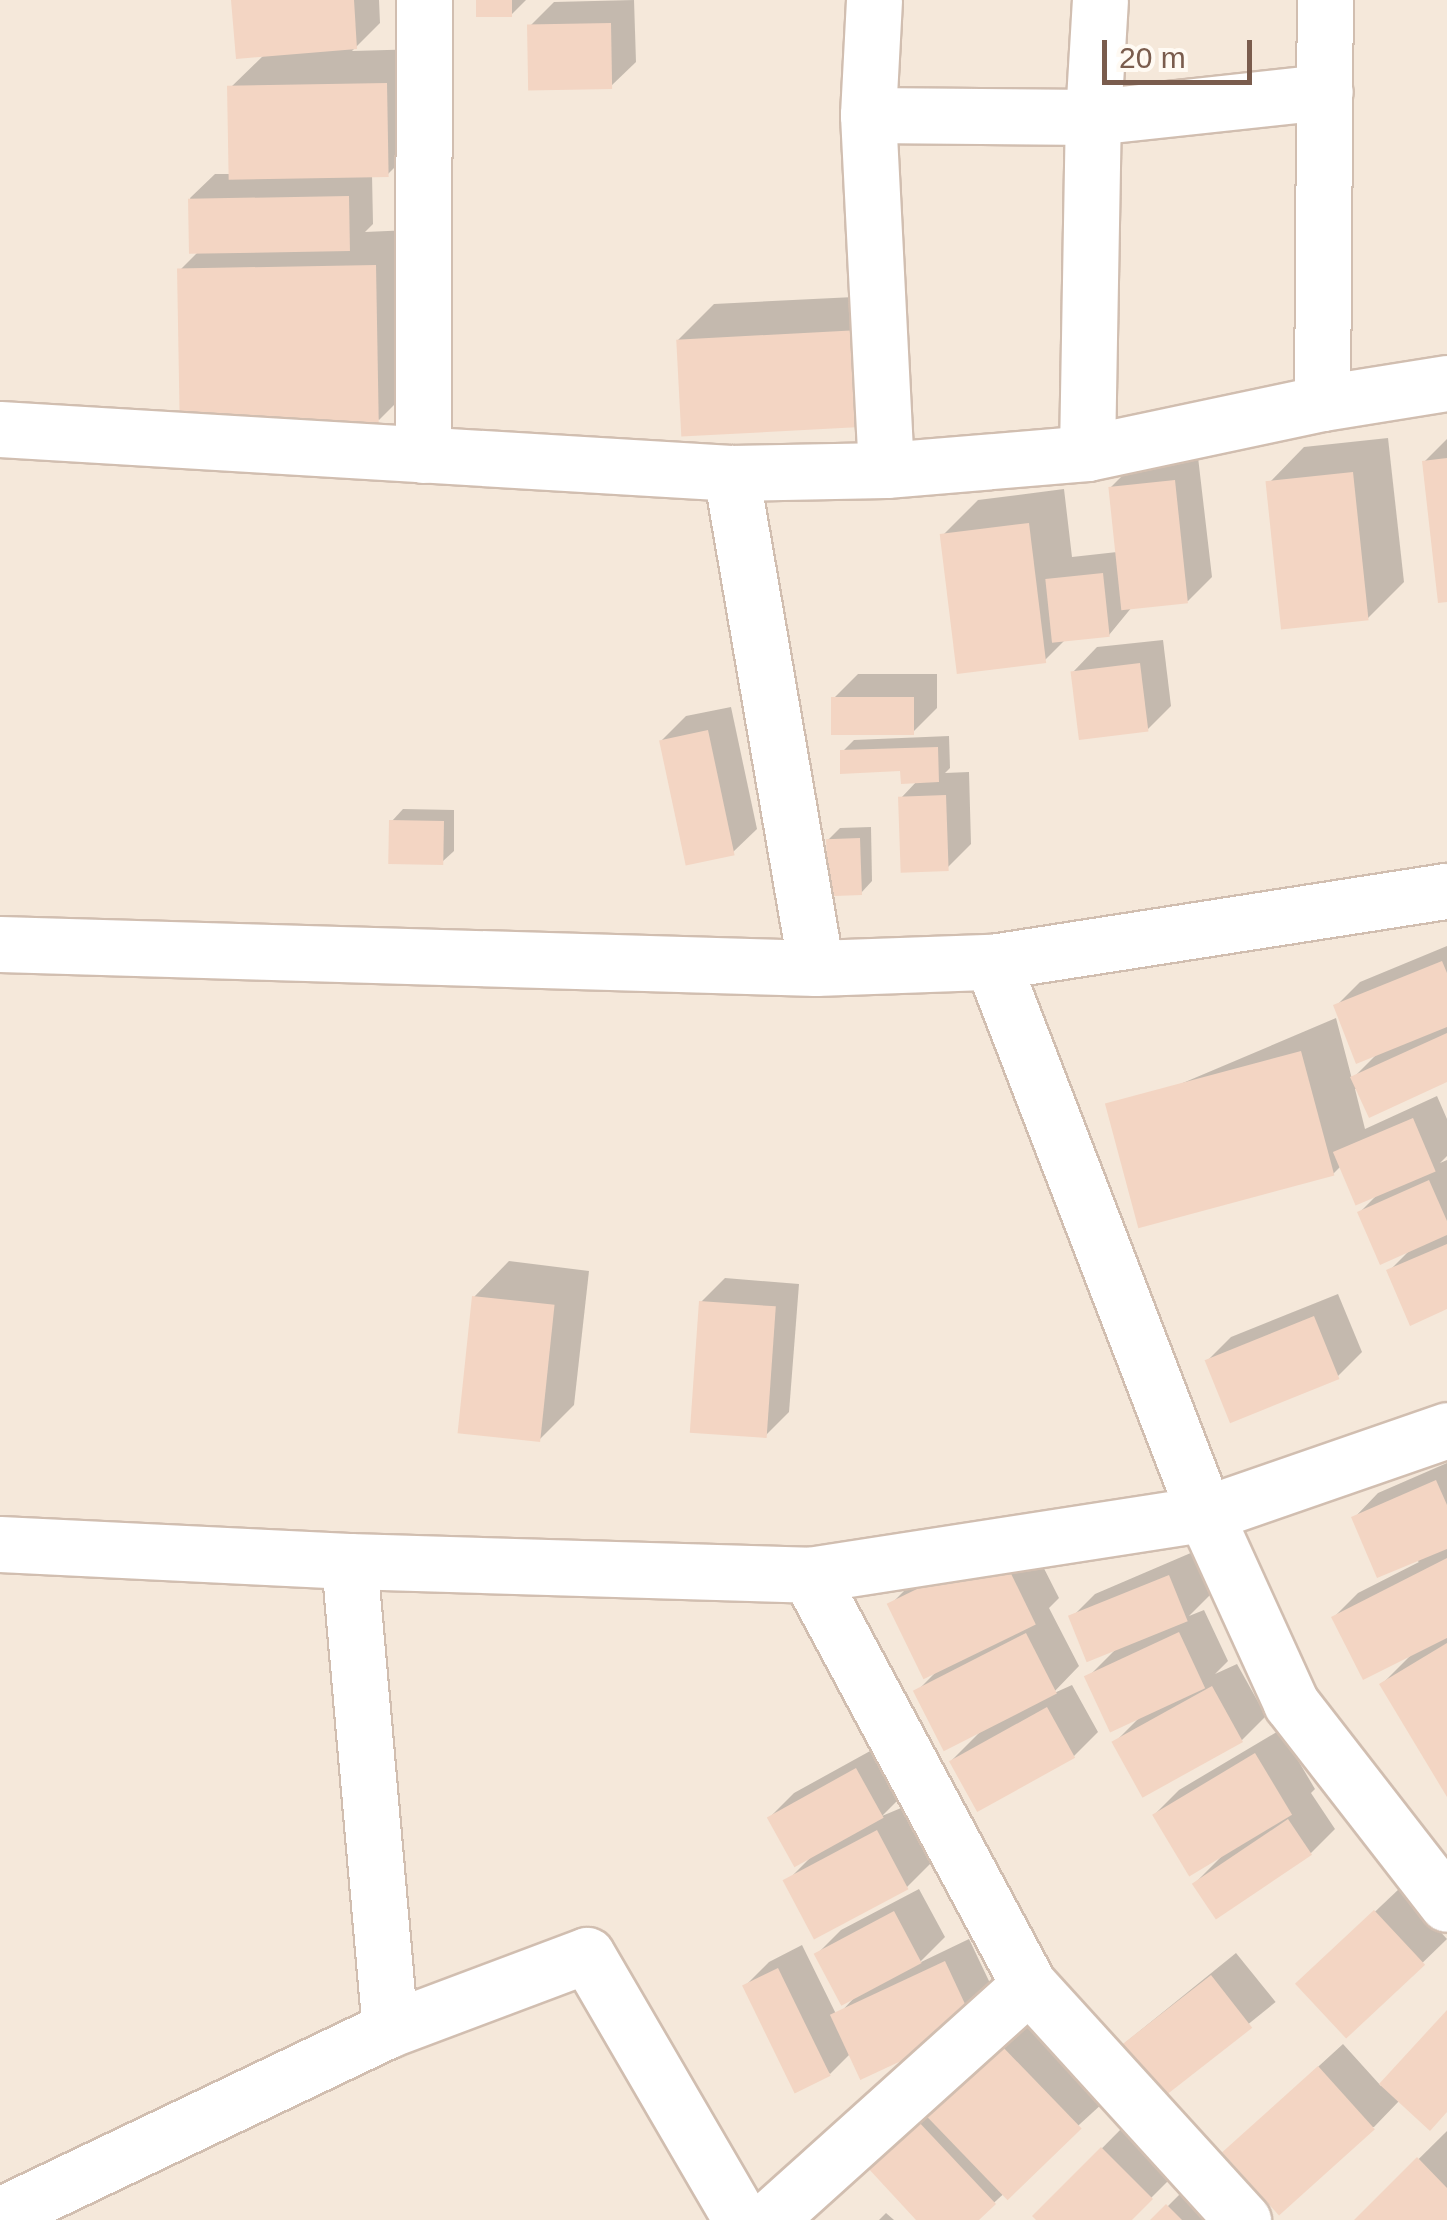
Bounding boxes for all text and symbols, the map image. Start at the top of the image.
scale bar [1107,20,1257,82]
text: 20 m [1119,41,1186,74]

